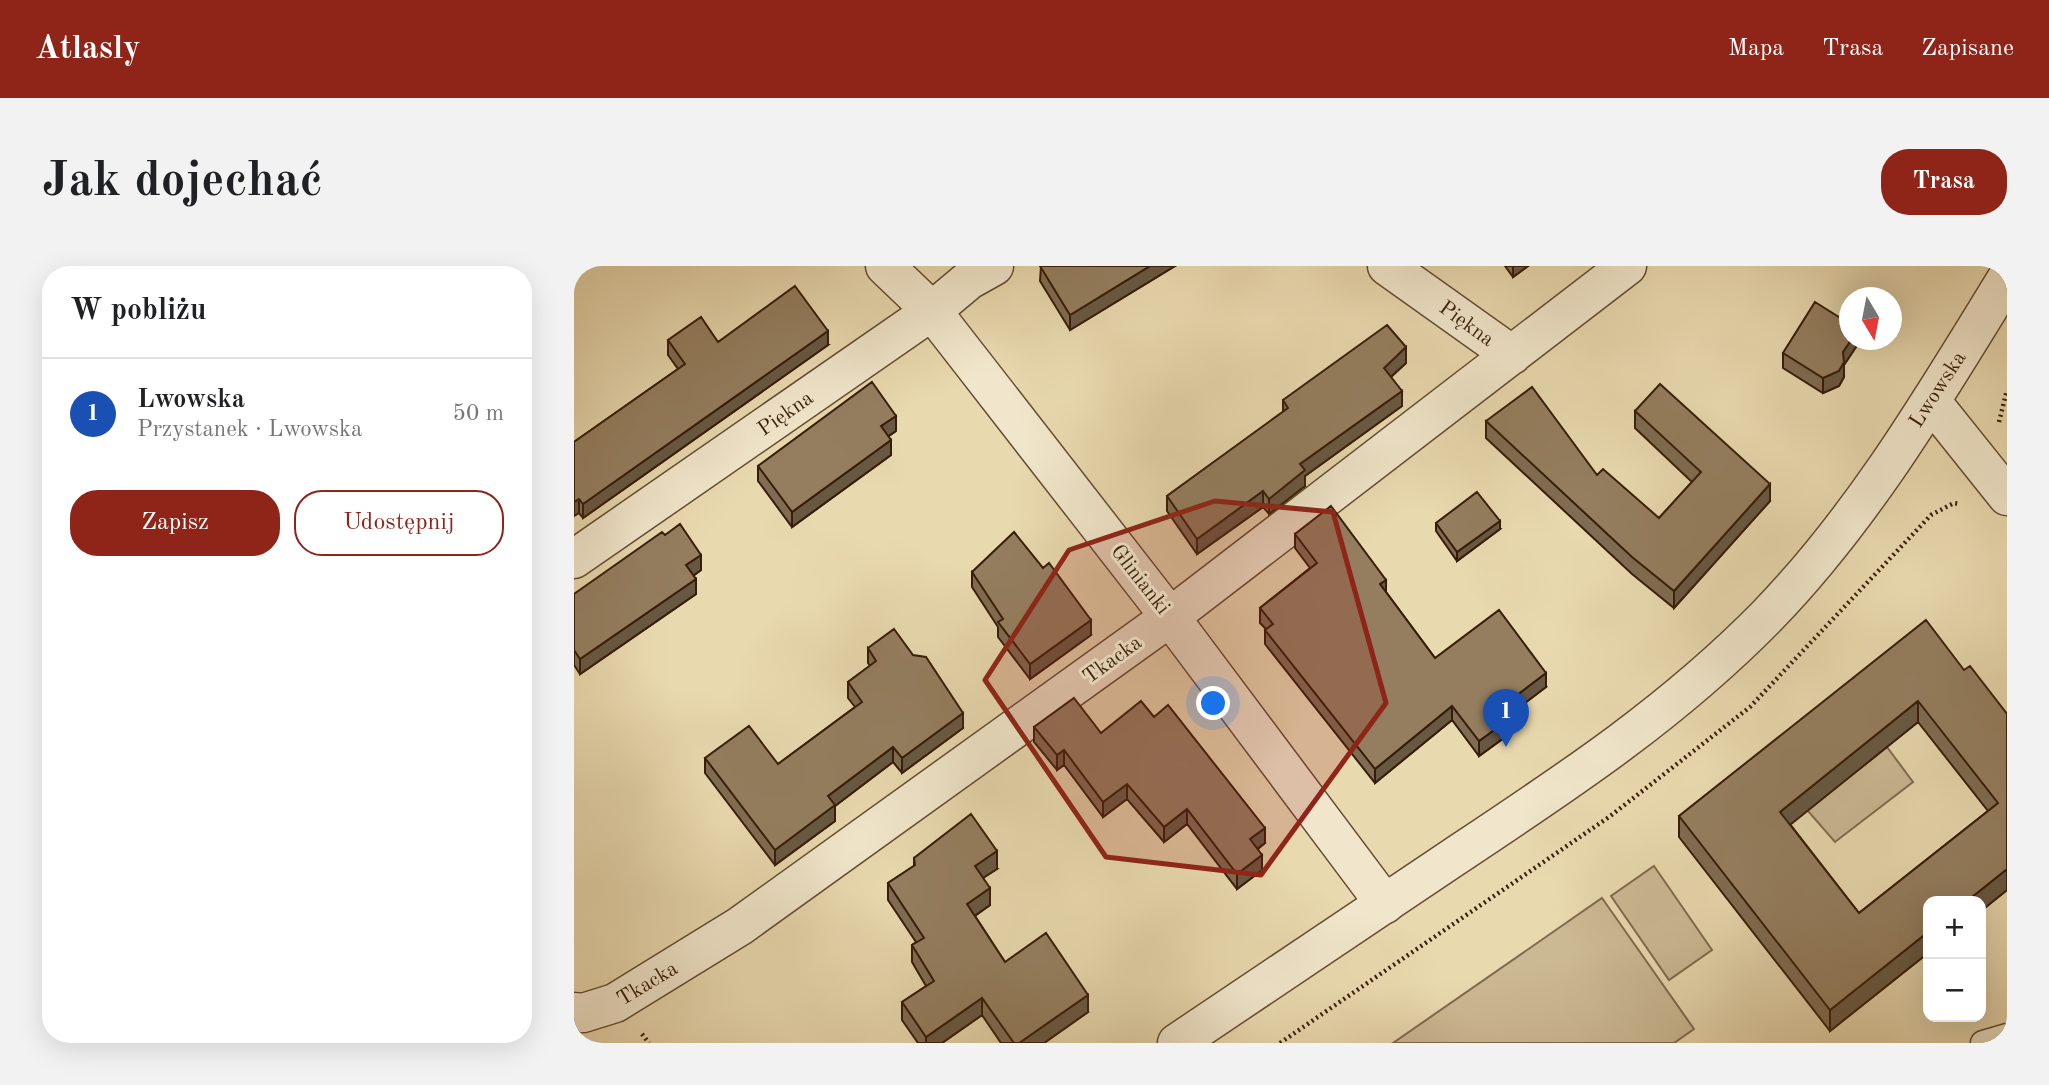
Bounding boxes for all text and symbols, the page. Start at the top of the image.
text: Atlasly [35,33,140,66]
text: Mapa [1728,37,1784,61]
text: Trasa [1822,37,1883,61]
text: Zapisane [1921,37,2014,61]
button: Trasa [1881,149,2007,215]
text: Jak dojechać [42,158,323,207]
north arrow [1839,287,1902,350]
text: W pobliżu [70,296,206,326]
street label: Piękna [1435,297,1497,351]
street label: Lwowska [1906,348,1971,432]
text: Lwowska [137,387,245,413]
street label: Piękna [754,388,817,441]
text: 1 [86,402,100,425]
text: 50 m [453,402,504,425]
text: Przystanek · Lwowska [137,418,362,441]
button: Zapisz [70,490,280,556]
button: Udostępnij [294,490,504,556]
street label: Glinianki [1106,541,1173,619]
street label: Tkacka [1080,632,1146,688]
your location [1196,686,1230,720]
pin: 1 [1483,689,1529,747]
map controls [1923,896,1986,1022]
button: + [1923,896,1986,959]
street label: Tkacka [614,958,682,1010]
button: − [1923,959,1986,1022]

